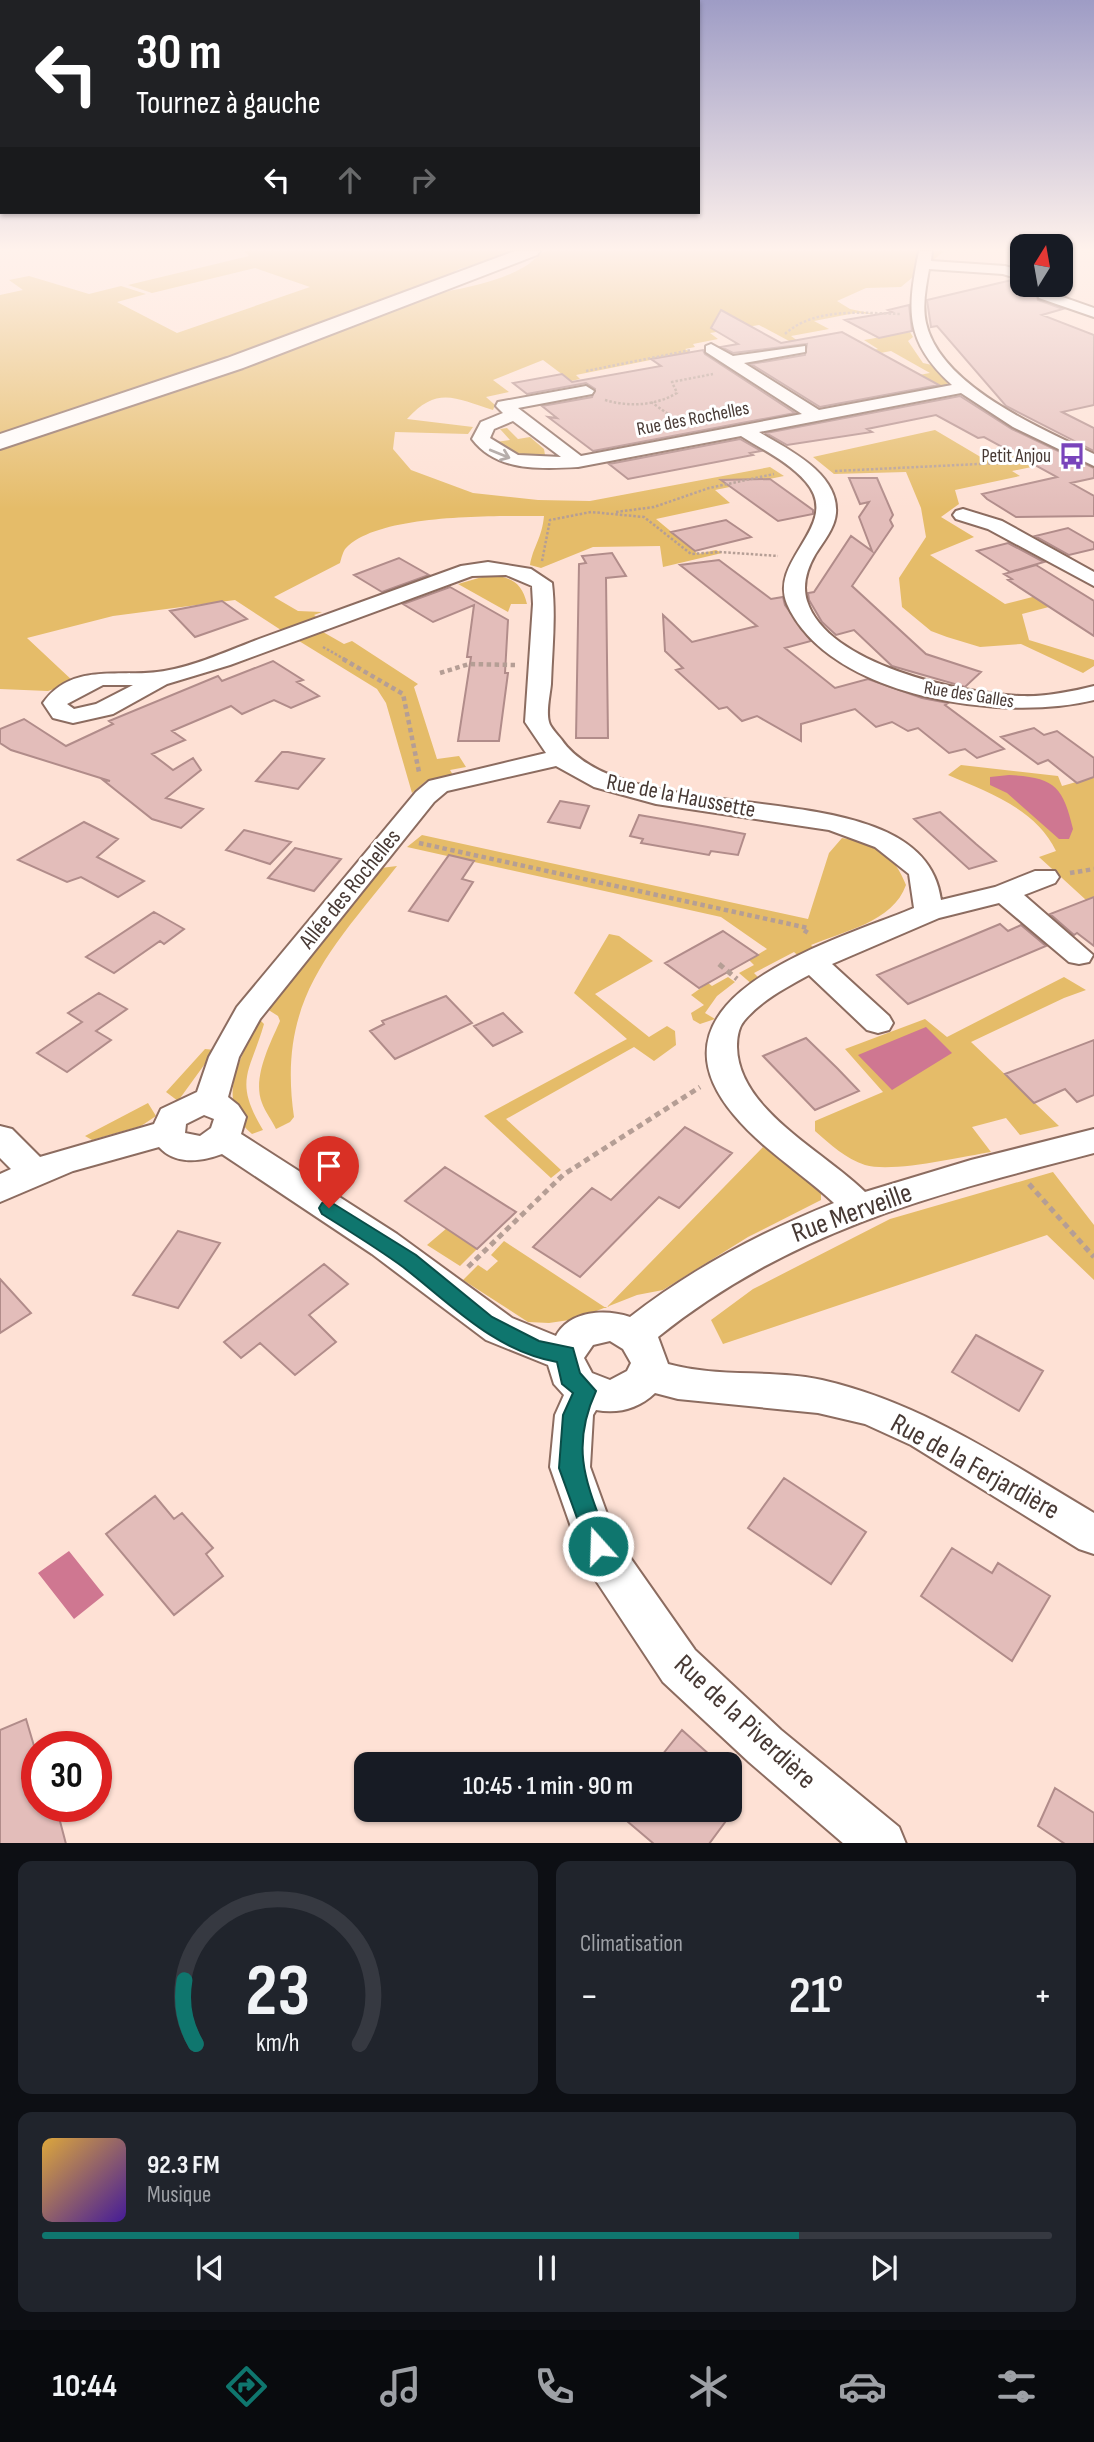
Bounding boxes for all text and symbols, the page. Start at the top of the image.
text: 30 m [136,24,221,83]
icon: left [21,28,112,119]
text: Tournez à gauche [136,84,321,123]
icon: left [258,161,296,199]
icon: ahead [331,161,369,199]
icon: right [404,161,442,199]
north arrow [1010,234,1073,298]
map controls [1010,234,1073,297]
street label: Rue des Rochelles [635,397,751,441]
bus stop icon: Petit Anjou [1057,441,1087,471]
place label: Petit Anjou [981,445,1051,468]
one-way arrow [489,448,510,461]
street label: Rue des Galles [922,677,1016,714]
street label: Rue de la Haussette [604,768,758,824]
street label: Allée des Rochelles [293,824,407,955]
pin [299,1136,359,1208]
icon: arrive [310,1147,348,1185]
street label: Rue Merveille [788,1176,916,1250]
street label: Rue de la Ferjardière [885,1407,1065,1527]
position arrow [561,1509,635,1583]
street label: Rue de la Piverdière [667,1648,823,1796]
speed limit sign: 30 [21,1731,112,1822]
text: 10:45 · 1 min · 90 m [463,1771,633,1802]
text: Climatisation [580,1930,683,1958]
text: 23 [246,1948,310,2036]
text: 21° [789,1965,843,2028]
text: − [580,1974,599,2019]
text: + [1033,1974,1052,2019]
text: km/h [256,2027,300,2058]
text: 92.3 FM [147,2150,220,2181]
text: Musique [147,2181,211,2209]
icon: previous [191,2249,229,2287]
icon: pause [528,2249,566,2287]
icon: next [865,2249,903,2287]
icon: directions [222,2362,271,2411]
icon: music [376,2362,425,2411]
icon: phone [530,2362,579,2411]
icon: climate [684,2362,733,2411]
icon: car [838,2362,887,2411]
icon: filters [992,2362,1041,2411]
text: 10:44 [53,2367,117,2406]

